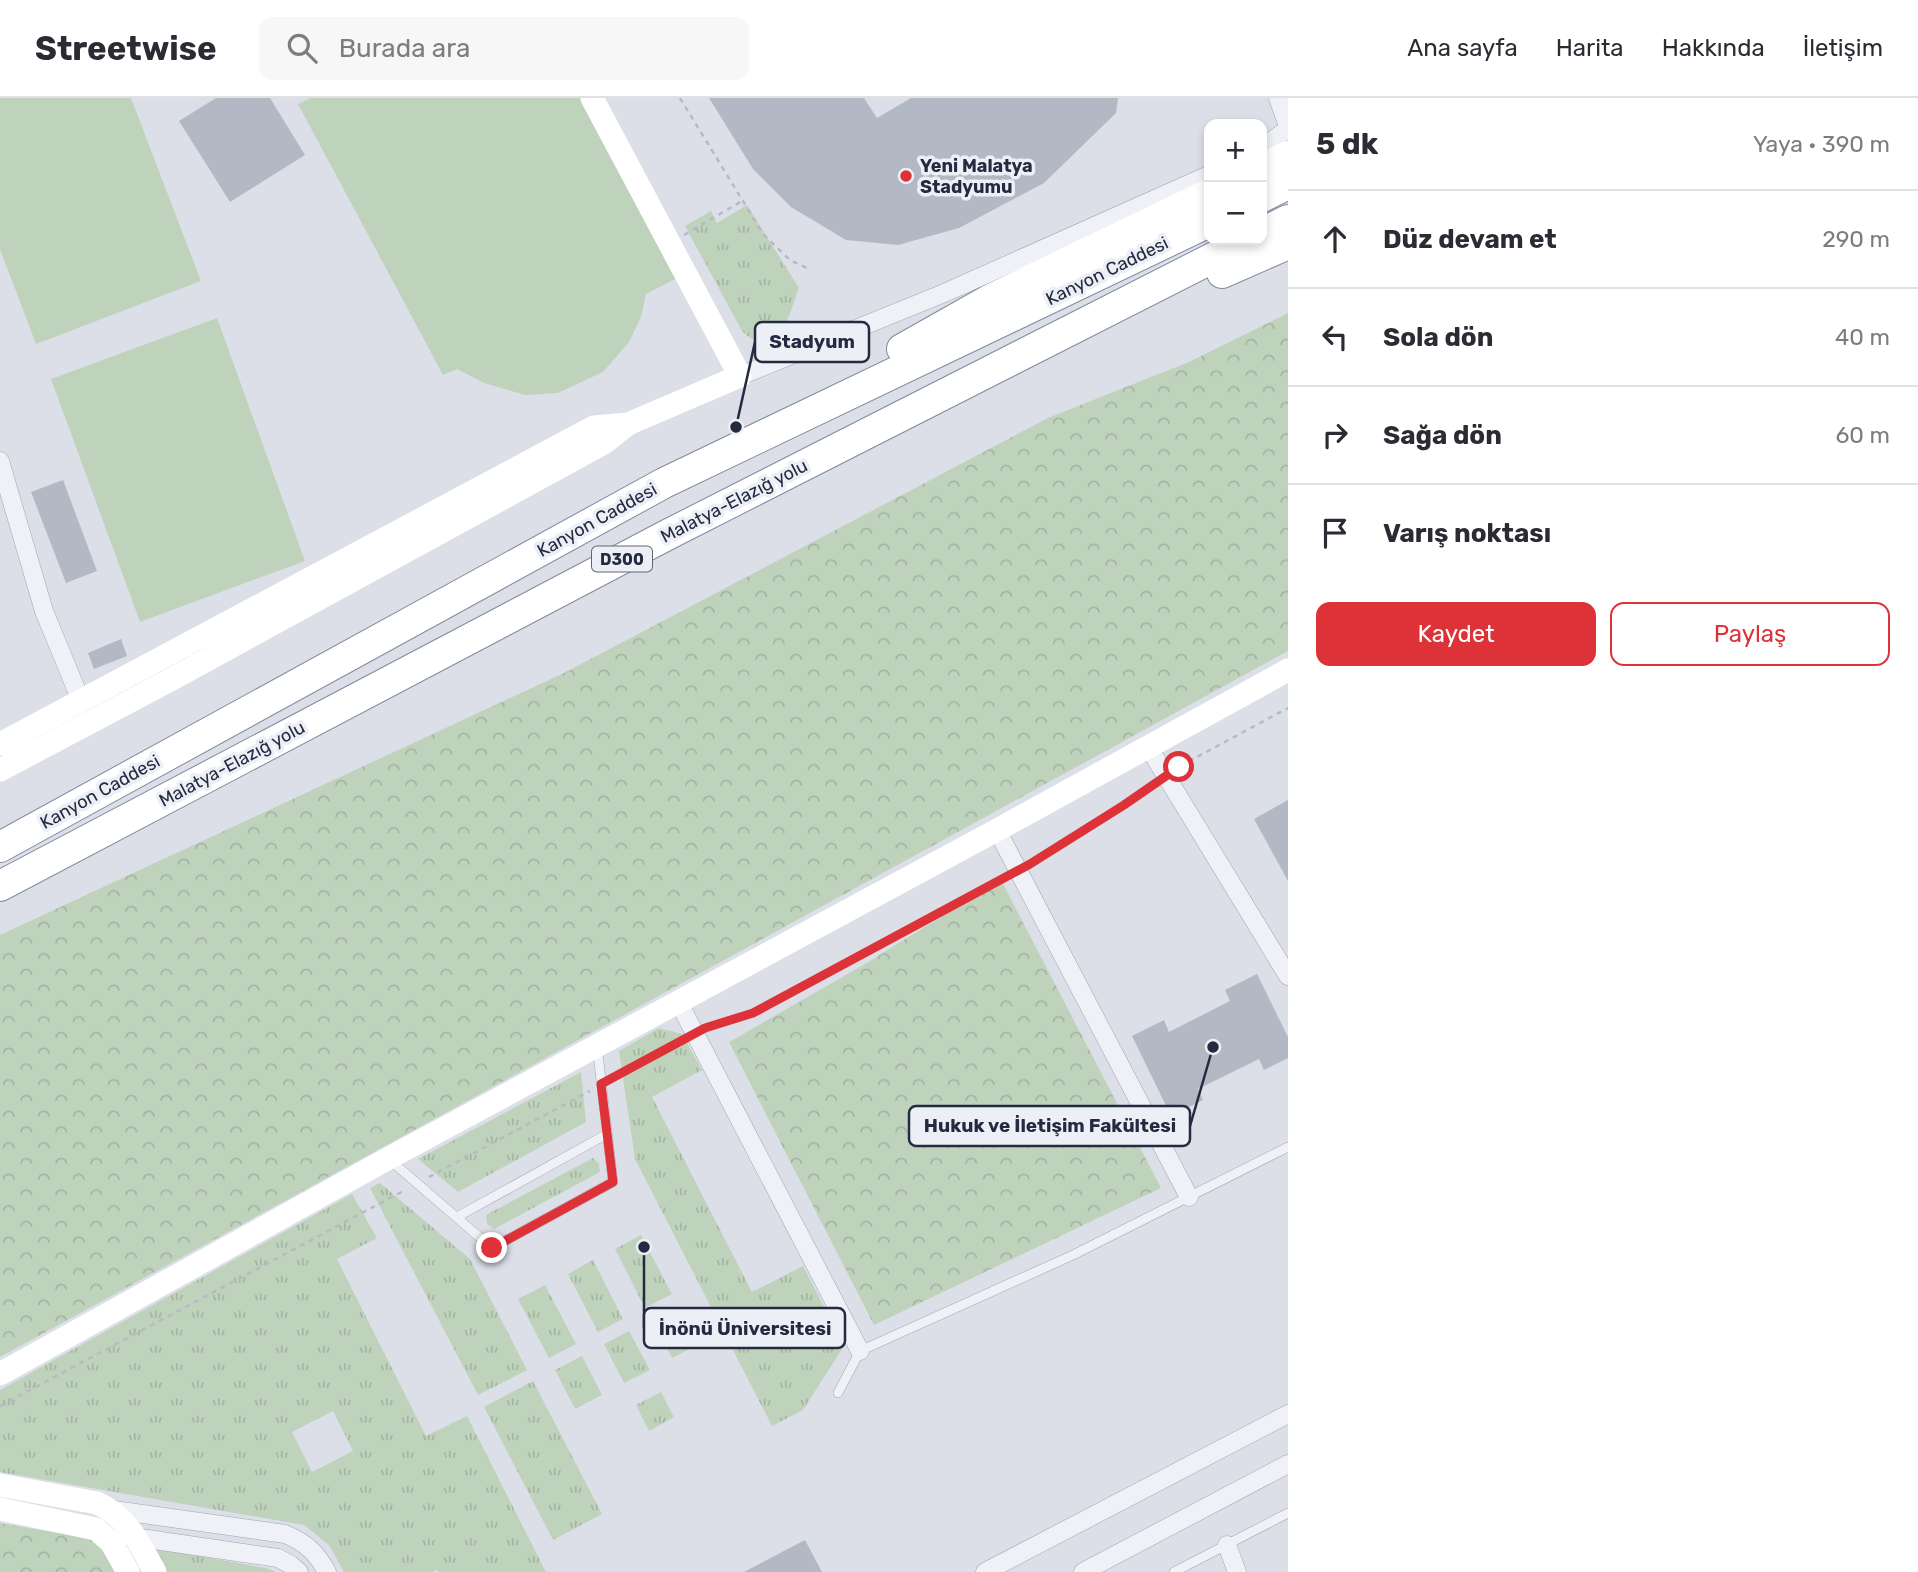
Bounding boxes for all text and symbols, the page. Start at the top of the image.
search box [259,17,749,80]
text: Streetwise [35,29,217,68]
icon: search [283,29,321,67]
text: Burada ara [339,33,470,64]
text: Ana sayfa [1407,34,1518,62]
text: Harita [1556,34,1624,62]
text: Hakkında [1662,34,1765,62]
text: İletişim [1803,34,1883,62]
map controls [1204,119,1267,245]
button: + [1204,119,1267,182]
text: 5 dk [1316,126,1378,162]
text: Yaya · 390 m [1753,130,1890,158]
place label: Yeni Malatya Stadyumu [920,155,1033,198]
marker: Yeni Malatya Stadyumu [898,168,914,184]
button: − [1204,182,1267,245]
icon: ahead [1316,220,1354,258]
text: Düz devam et [1383,224,1557,255]
text: 290 m [1822,225,1890,253]
street label: Kanyon Caddesi [1042,232,1172,310]
icon: left [1316,318,1354,356]
callout: Stadyum [755,322,869,362]
text: Sola dön [1383,322,1493,353]
text: 40 m [1835,323,1890,351]
text: Stadyum [769,330,855,353]
icon: right [1316,416,1354,454]
text: Sağa dön [1383,420,1502,451]
text: 60 m [1835,421,1890,449]
street label: Malatya-Elazığ yolu [657,454,811,548]
street label: Kanyon Caddesi [533,478,661,562]
icon: arrive [1316,514,1354,552]
text: Varış noktası [1383,518,1551,549]
road number: D300 [592,546,652,572]
button: Kaydet [1316,602,1596,666]
button: Paylaş [1610,602,1890,666]
street label: Malatya-Elazığ yolu [155,716,309,812]
street label: Kanyon Caddesi [36,750,164,834]
route start [1163,751,1194,782]
callout: Hukuk ve İletişim Fakültesi [909,1106,1190,1146]
text: Hukuk ve İletişim Fakültesi [924,1114,1176,1137]
route end [476,1232,507,1263]
callout: İnönü Üniversitesi [644,1308,845,1348]
text: İnönü Üniversitesi [659,1317,831,1340]

